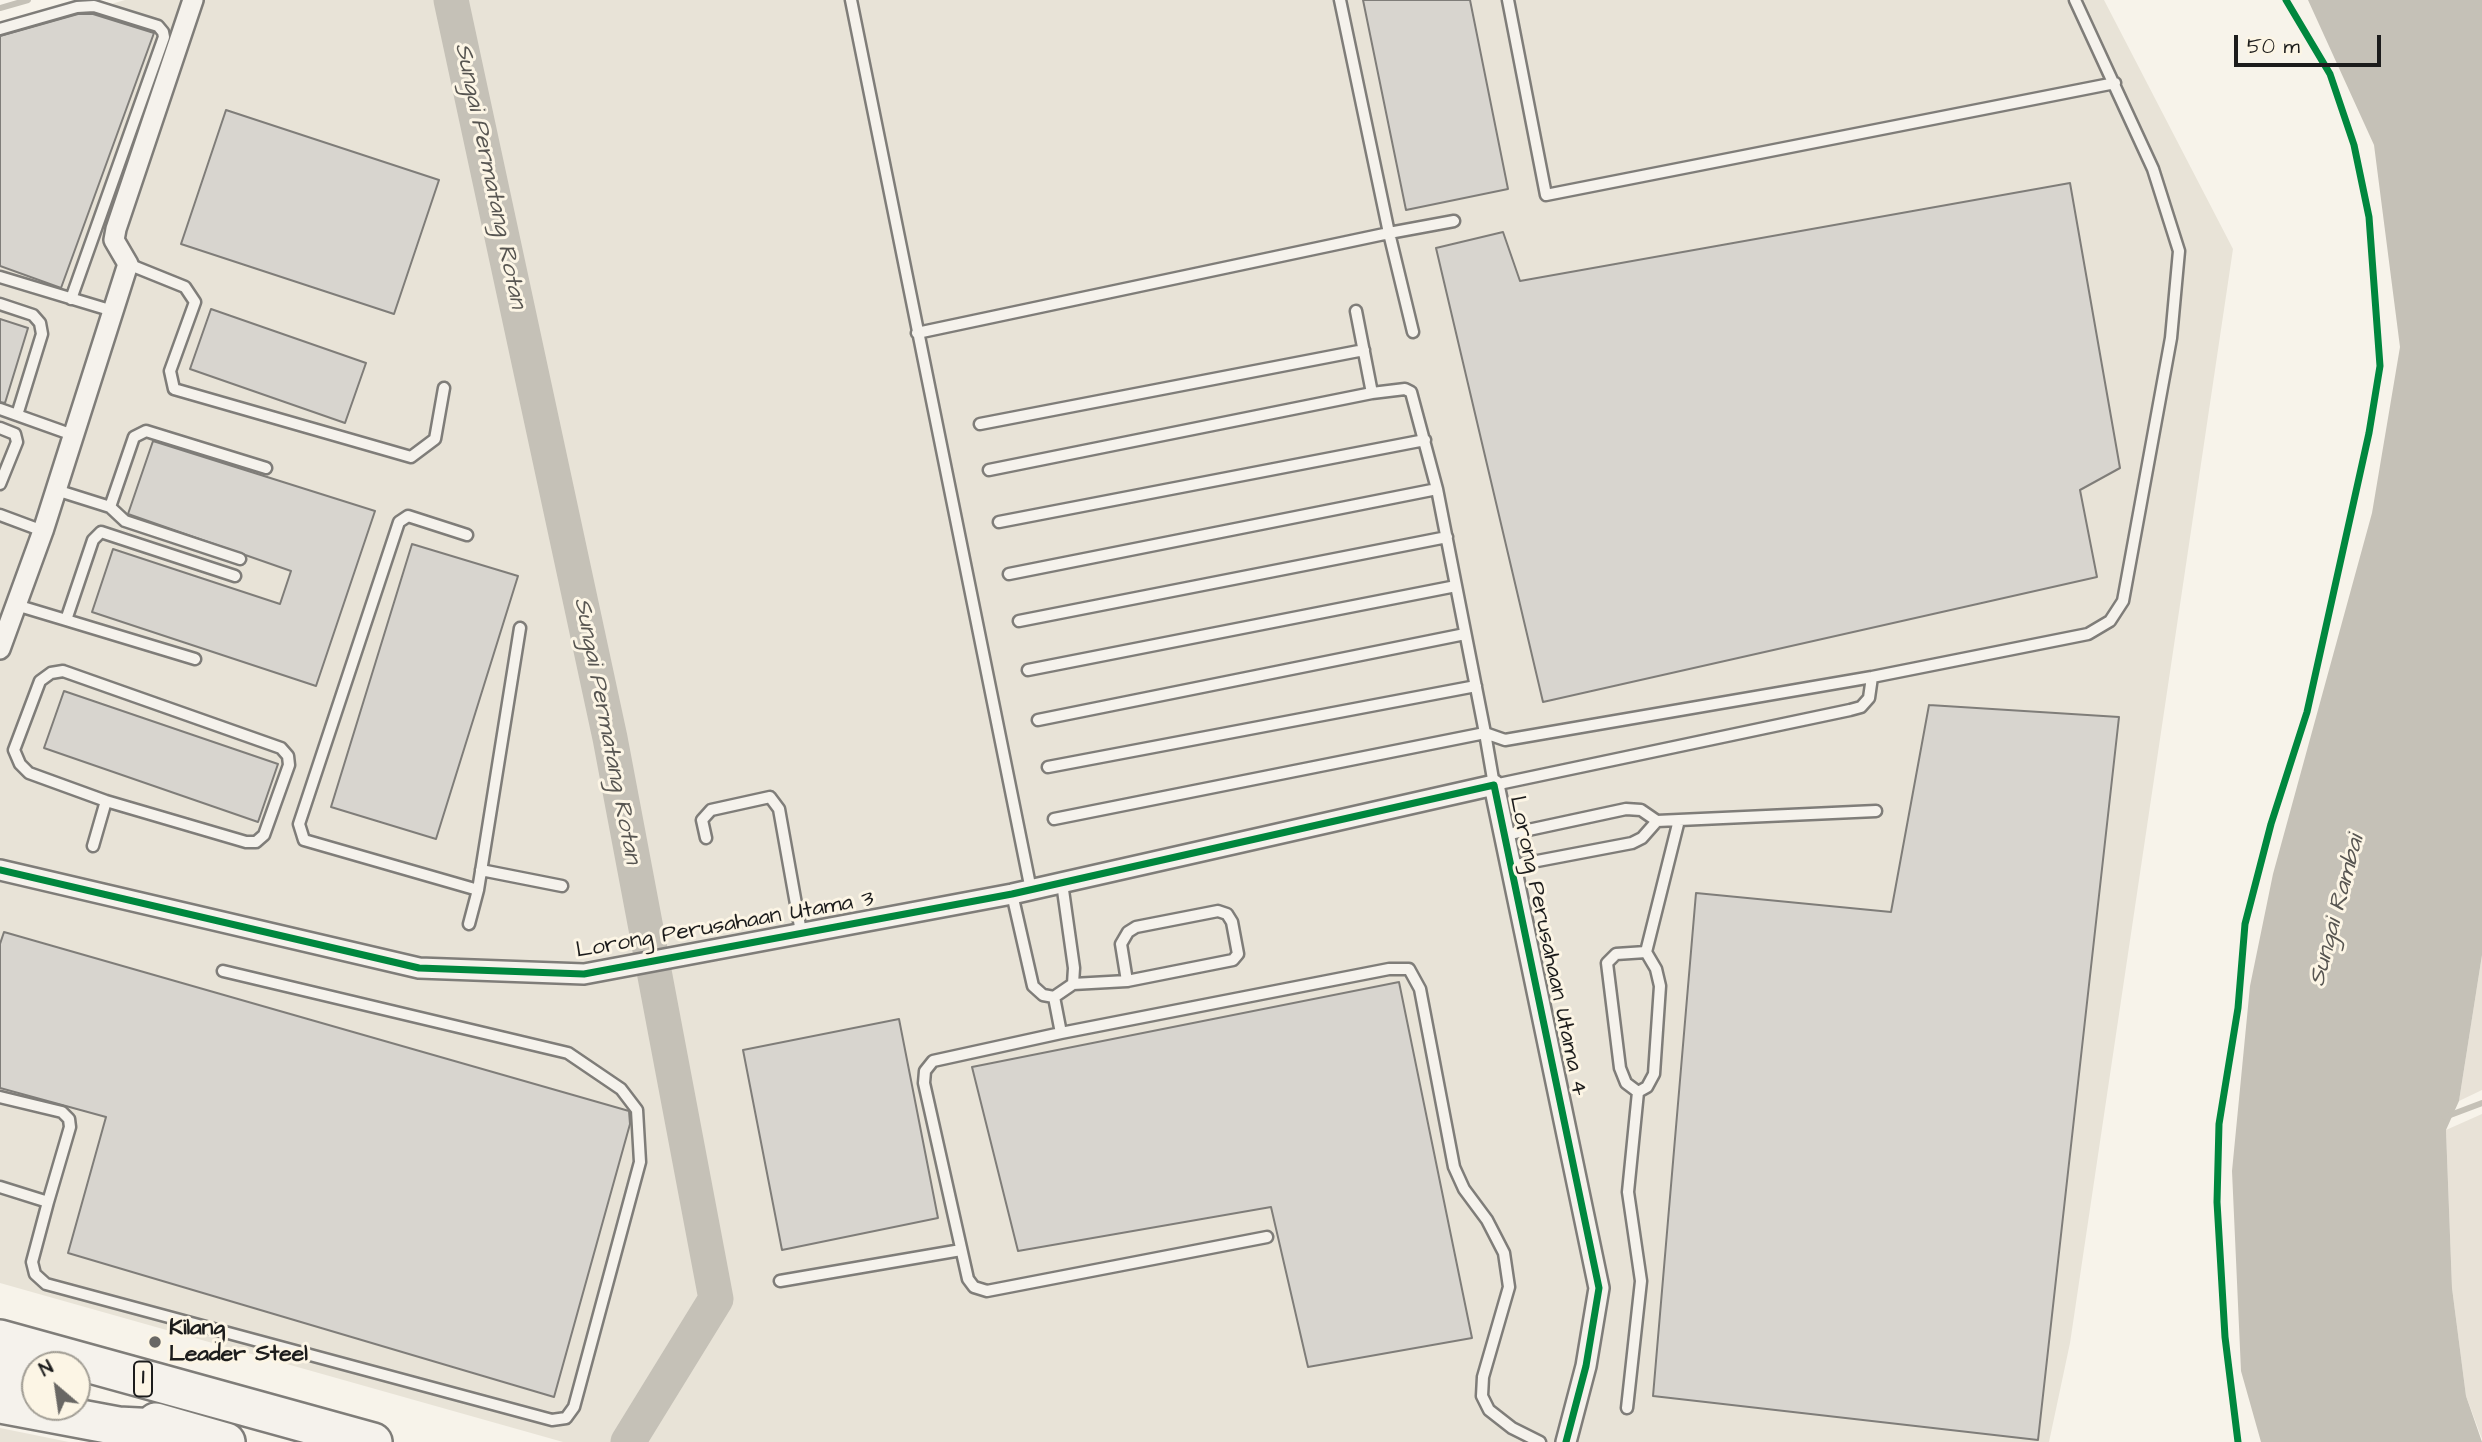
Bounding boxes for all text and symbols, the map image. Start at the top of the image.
scale bar [2237,21,2384,65]
text: 50 m [2247,32,2300,61]
water label: Sungai Permatang Rotan [447,41,531,311]
water label: Sungai Permatang Rotan [566,596,646,866]
street label: Lorong Perusahaan Utama 4 [1502,794,1592,1098]
water label: Sungai Rambai [2304,833,2372,989]
street label: Lorong Perusahaan Utama 3 [574,886,876,966]
place label: Kilang Leader Steel [169,1315,308,1369]
marker: Kilang Leader Steel [147,1334,163,1350]
north arrow [21,1351,91,1421]
text: N [35,1354,58,1384]
road number: 1 [134,1362,152,1396]

